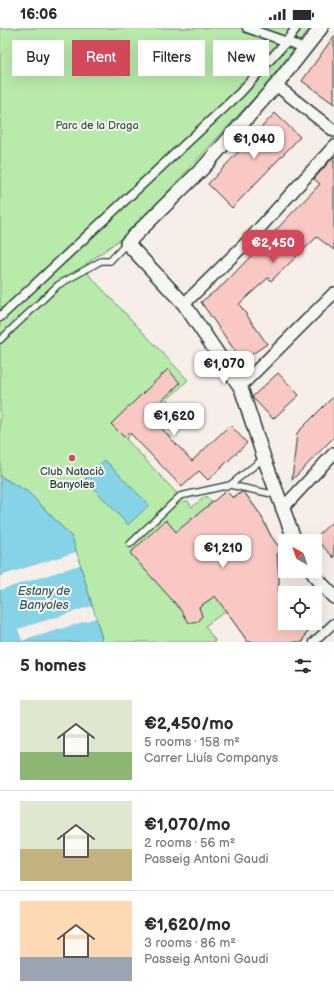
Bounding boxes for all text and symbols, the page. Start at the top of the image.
text: 16:06 [20,5,57,24]
chip: Buy [12,40,64,76]
chip: Rent [72,40,130,76]
chip: Filters [138,40,205,76]
chip: New [213,40,269,76]
park label: Parc de la Draga [55,119,139,132]
pin: €1,040 [221,126,287,160]
text: €1,040 [233,131,275,147]
pin: €2,450 [240,230,306,264]
text: €2,450 [251,235,295,251]
pin: €1,070 [191,351,257,385]
text: €1,070 [203,356,245,372]
pin: €1,620 [141,403,207,437]
text: €1,620 [153,408,195,424]
marker: Club Natació Banyoles [67,453,77,463]
place label: Club Natació Banyoles [40,465,104,491]
north arrow [278,534,322,578]
map controls [278,534,322,630]
pin: €1,210 [190,535,256,569]
text: €1,210 [203,540,243,556]
water label: Estany de Banyoles [18,584,70,613]
button: locate [278,586,322,630]
icon: filters [292,655,314,677]
text: 5 homes [20,656,86,676]
text: €2,450/mo [144,714,233,734]
icon: home [52,716,100,764]
text: 5 rooms · 158 m² [144,734,240,750]
text: Carrer Lluís Companys [144,750,278,766]
text: €1,070/mo [144,815,230,835]
icon: home [52,817,100,865]
text: 2 rooms · 56 m² [144,835,235,851]
text: Passeig Antoni Gaudi [144,851,269,867]
text: €1,620/mo [144,915,231,935]
icon: home [52,917,100,965]
text: 3 rooms · 86 m² [144,935,236,951]
text: Passeig Antoni Gaudi [144,951,269,967]

